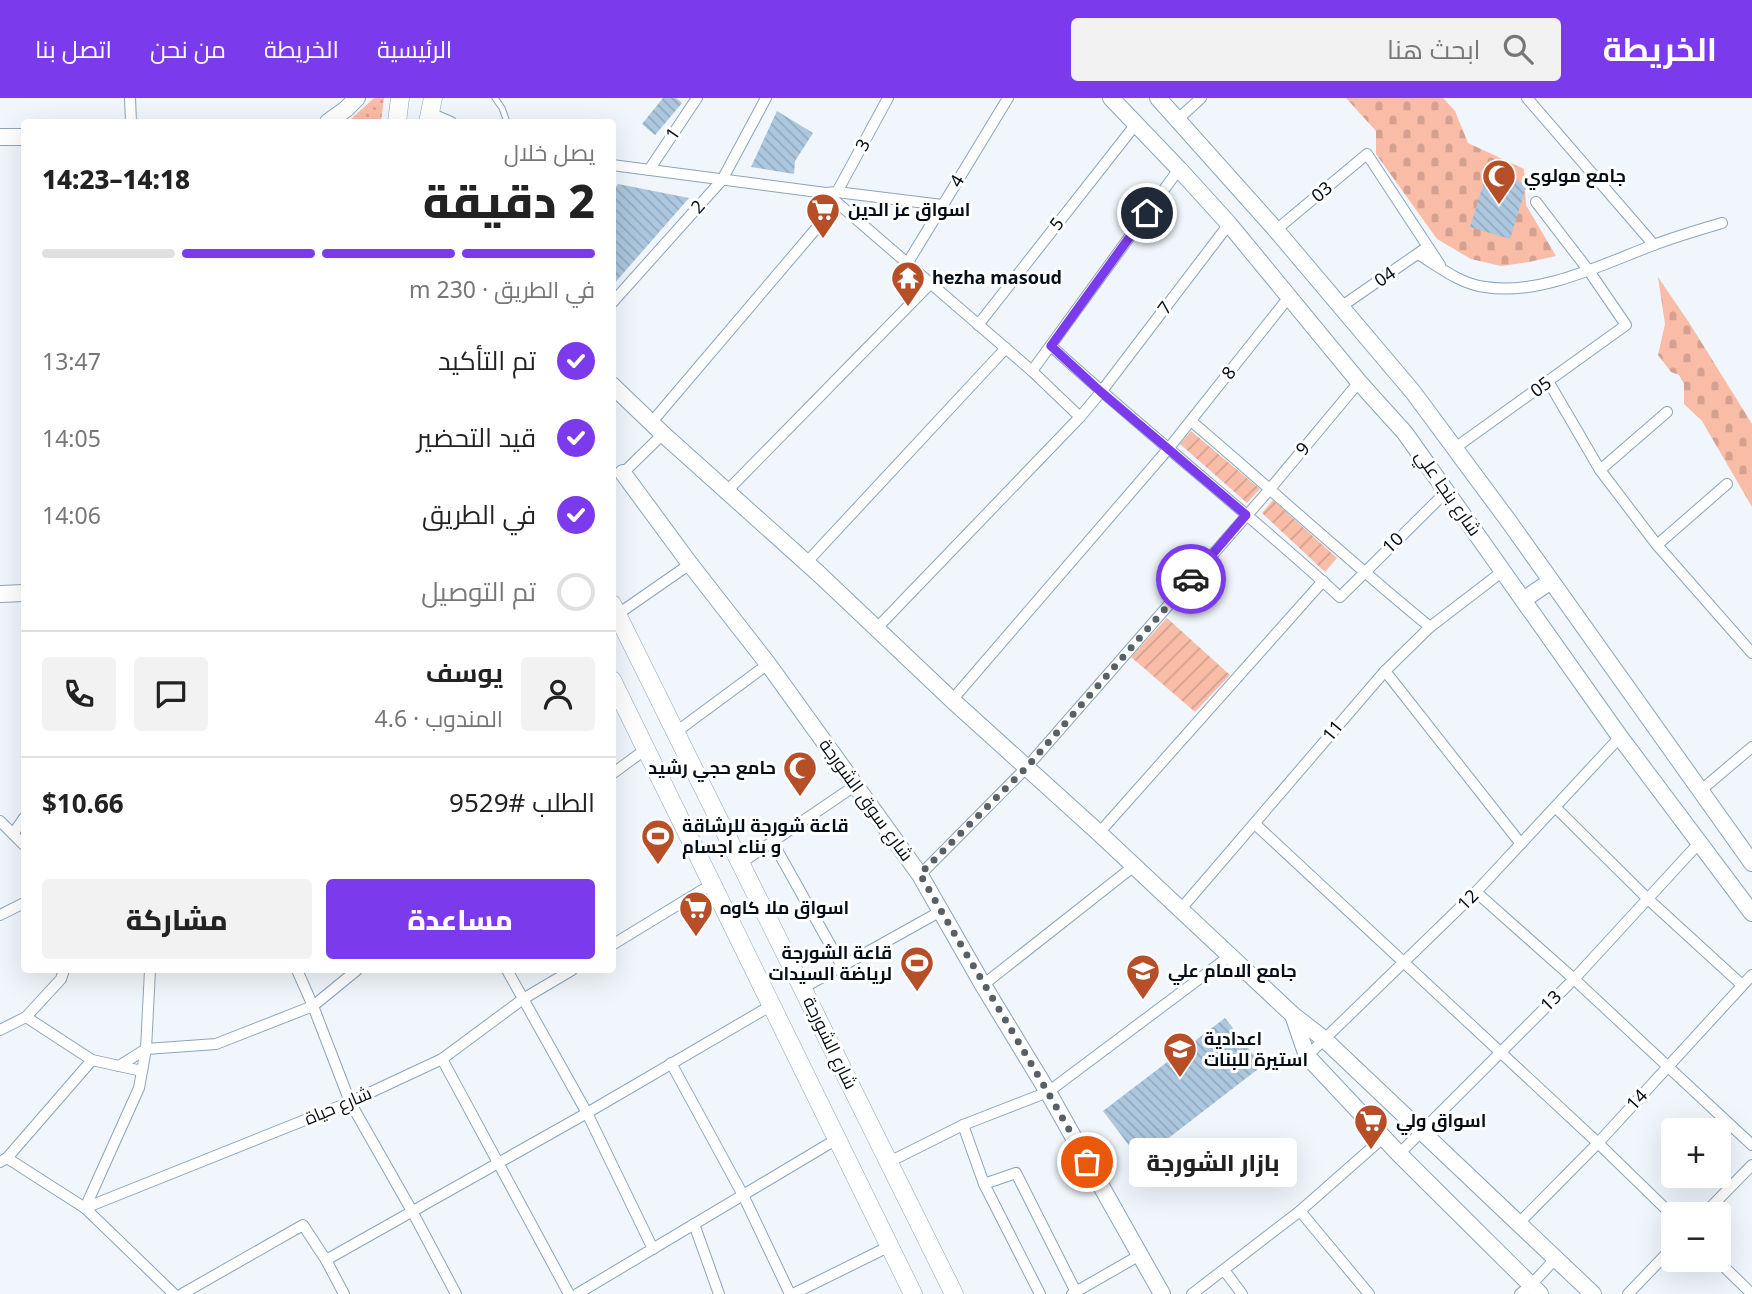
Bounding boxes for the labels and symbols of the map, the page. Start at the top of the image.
street label: 1 [659,122,685,144]
street label: 3 [849,134,875,155]
mosque icon: جامع مولوي [1480,157,1518,206]
place label: جامع مولوي [1524,163,1626,190]
street label: 4 [943,170,969,191]
street label: 03 [1306,175,1337,207]
pin [1117,183,1177,243]
supermarket icon: اسواق عز الدين [804,191,842,240]
street label: 2 [685,194,710,218]
place label: اسواق عز الدين [848,197,971,221]
street label: 5 [1044,212,1069,235]
temple icon: hezha masoud [889,259,927,308]
street label: 04 [1369,260,1400,292]
place label: hezha masoud [932,265,1062,289]
street label: 7 [1152,296,1177,319]
street label: 8 [1216,361,1241,384]
street label: 05 [1525,370,1556,402]
street label: 9 [1290,437,1315,460]
street label: شارع بنجا علي [1408,445,1487,542]
street label: 10 [1377,526,1408,558]
courier [1156,544,1226,614]
street label: 11 [1316,715,1348,746]
street label: شارع سوق الشورجة [813,733,919,866]
mosque icon: حامع حجي رشيد [781,749,819,798]
place label: حامع حجي رشيد [648,755,776,783]
place label: قاعة شورجة للرشاقة و بناء اجسام [682,813,849,859]
sports icon: قاعة شورجة للرشاقة و بناء اجسام [639,817,677,866]
street label: 12 [1452,884,1483,915]
supermarket icon: اسواق ملا كاوه [677,889,715,938]
place label: اسواق ملا كاوه [720,895,849,919]
place label: قاعة الشورجة لرياضة السيدات [768,940,892,985]
sports icon: قاعة الشورجة لرياضة السيدات [898,944,936,993]
school or university icon: جامع الامام علي [1124,952,1162,1001]
place label: جامع الامام علي [1168,958,1297,986]
street label: 13 [1535,984,1566,1016]
street label: شارع الشورجة [797,992,864,1093]
place label: اعدادية استيرة للبنات [1204,1026,1308,1071]
school or university icon: اعدادية استيرة للبنات [1161,1030,1199,1079]
street label: شارع حياة [300,1080,375,1131]
street label: 14 [1620,1084,1652,1115]
supermarket icon: اسواق ولي [1352,1102,1390,1151]
place label: اسواق ولي [1396,1108,1486,1136]
pin [1057,1132,1117,1192]
callout: بازار الشورجة [1129,1138,1297,1186]

